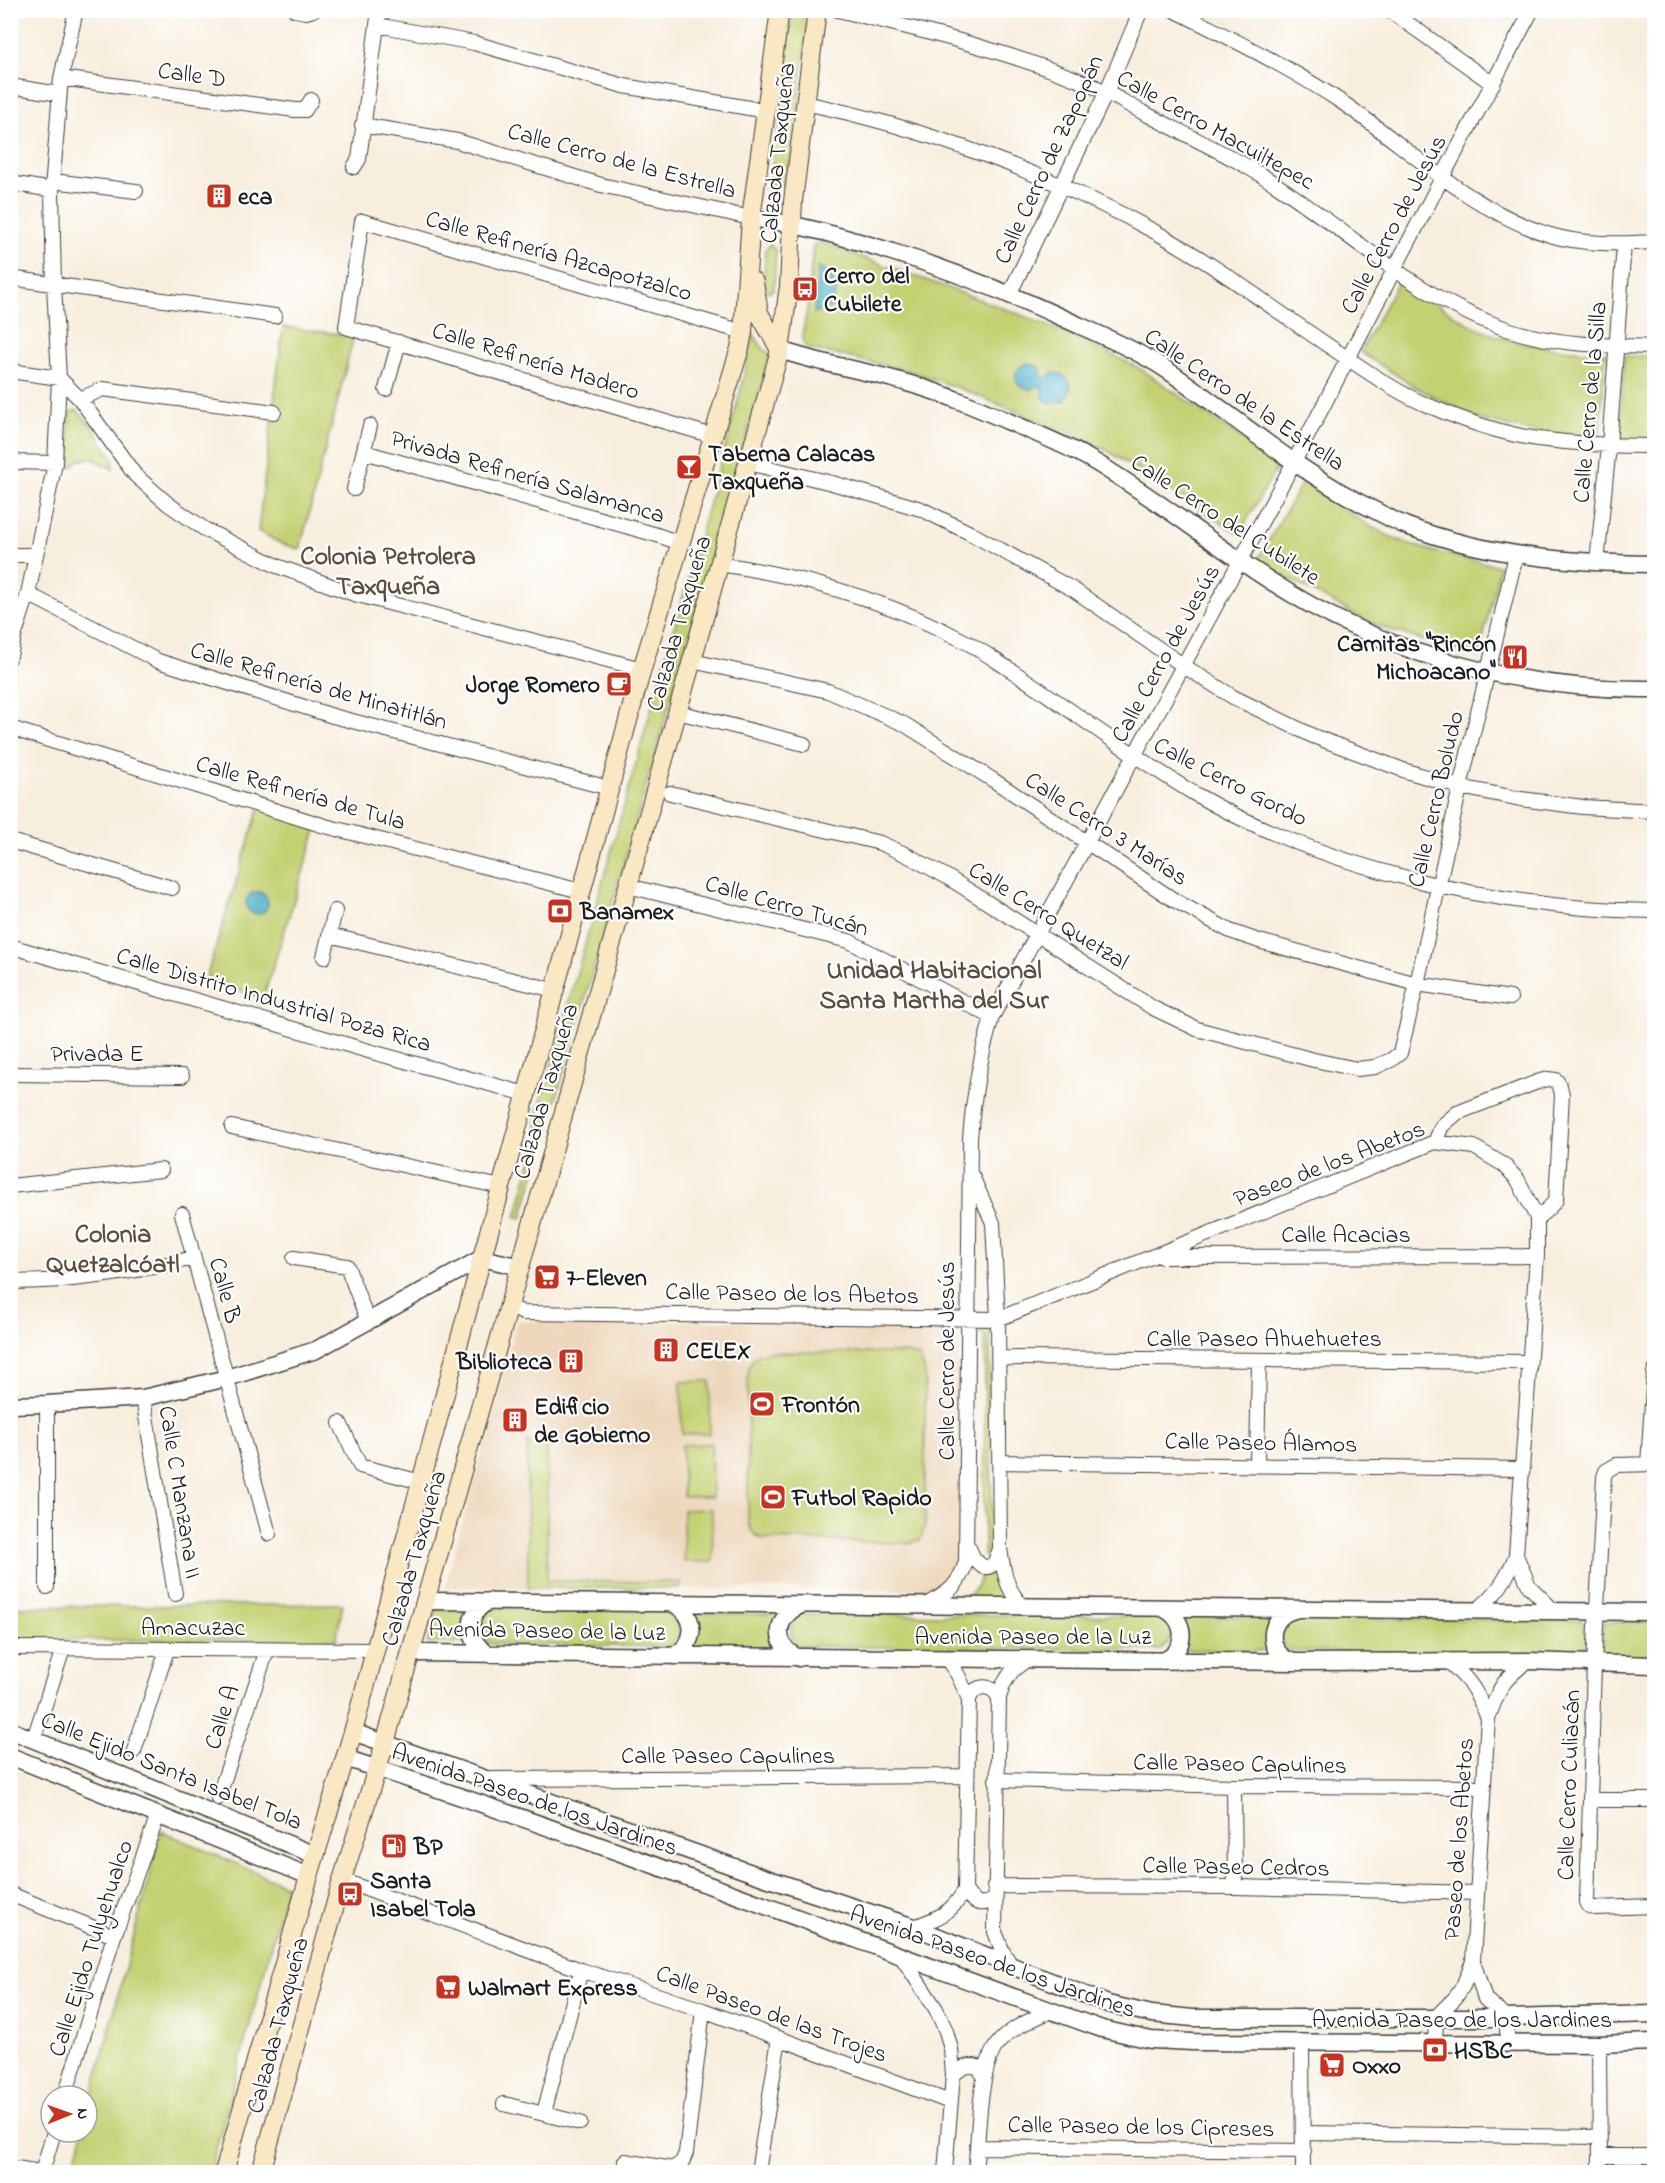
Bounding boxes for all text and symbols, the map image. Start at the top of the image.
street label: Calle Cerro de Zapopán [986,50,1114,271]
street label: Calle D [155,54,228,99]
street label: Calzada Taxqueña [753,61,806,245]
street label: Calle Cerro Macuiltepec [1109,62,1321,200]
street label: Calle Cerro de la Estrella [503,115,740,210]
street label: Calle Cerro de Jesús [1333,129,1457,321]
building icon: eca [204,181,234,211]
place label: eca [238,181,272,216]
street label: Calle Refinería Azcapotzalco [421,203,696,312]
place label: Cerro del Cubilete [824,260,910,323]
bus stop icon: Cerro del Cubilete [790,274,820,304]
street label: Calle Cerro de la Silla [1565,300,1618,504]
street label: Calle Refinería Madero [427,314,643,411]
street label: Calle Cerro de la Estrella [1136,321,1351,481]
street label: Privada Refinería Salamanca [386,422,669,534]
place label: Taberna Calacas Taxqueña [708,438,875,501]
street label: Calle Cerro del Cubilete [1123,447,1327,596]
bar icon: Taberna Calacas Taxqueña [674,452,704,482]
street label: Calzada Taxqueña [639,532,722,716]
district label: Colonia Petrolera Taxqueña [300,539,476,607]
street label: Calle Cerro de Jesús [1104,559,1231,750]
place label: Carnitas "Rincón Michoacano" [1337,628,1496,691]
street label: Calle Refinería de Minatitlán [186,634,451,741]
restaurant icon: Carnitas "Rincón Michoacano" [1500,642,1530,672]
place label: Jorge Romero [466,669,600,705]
cafe icon: Jorge Romero [604,669,634,699]
street label: Calle Cerro Boludo [1400,708,1475,891]
street label: Calle Cerro Gordo [1147,729,1313,837]
street label: Calle Refinería de Tula [191,748,409,841]
street label: Calle Cerro 3 Marías [1017,764,1194,896]
street label: Calle Cerro Quetzal [961,854,1135,981]
street label: Calle Cerro Tucán [700,867,872,947]
bank icon: Banamex [545,896,575,926]
place label: Banamex [579,896,674,931]
street label: Calle Distrito Industrial Poza Rica [112,940,435,1063]
district label: Unidad Habitacional Santa Martha del Sur [819,953,1049,1021]
street label: Calzada Taxqueña [506,1000,589,1184]
street label: Privada E [50,1038,144,1073]
street label: Paseo de los Abetos [1229,1113,1431,1218]
district label: Colonia Quetzalcóatl [46,1217,180,1285]
street label: Calle Acacias [1281,1219,1411,1254]
street label: Calle B [198,1254,249,1328]
street label: Calle Cerro de Jesús [931,1261,966,1461]
supermarket icon: 7-Eleven [532,1262,562,1292]
place label: 7-Eleven [566,1262,647,1297]
street label: Calle Paseo de los Abetos [665,1276,919,1315]
street label: Calle Paseo Ahuehuetes [1146,1323,1382,1358]
building icon: CELEX [651,1335,681,1365]
place label: CELEX [686,1335,751,1370]
place label: Biblioteca [455,1346,552,1381]
building icon: Biblioteca [556,1346,586,1376]
sports icon: Frontón [747,1389,777,1419]
place label: Frontón [781,1389,860,1424]
place label: Edificio de Gobierno [534,1391,651,1454]
street label: Calle C Manzana II [148,1403,209,1581]
building icon: Edificio de Gobierno [500,1405,530,1435]
street label: Calle Paseo Álamos [1164,1425,1358,1464]
street label: Calzada Taxqueña [374,1467,457,1651]
sports icon: Futbol Rapido [758,1482,788,1512]
place label: Futbol Rapido [791,1482,932,1517]
street label: Amacuzac [141,1612,246,1647]
street label: Avenida Paseo de la Luz [428,1613,667,1652]
street label: Avenida Paseo de la Luz [915,1621,1152,1656]
street label: Calle A [197,1681,250,1754]
street label: Calle Cerro Culiacán [1550,1689,1591,1881]
street label: Calle Ejido Santa Isabel Tola [35,1704,307,1841]
street label: Avenida Paseo de los Jardines [386,1736,682,1867]
street label: Paseo de los Abetos [1436,1737,1485,1942]
street label: Calle Paseo Capulines [621,1740,835,1775]
street label: Calle Paseo Capulines [1133,1746,1347,1785]
fuel station icon: BP [379,1831,409,1861]
place label: BP [413,1831,443,1866]
street label: Calle Ejido Tulyehualco [41,1836,145,2062]
street label: Calle Paseo Cedros [1142,1849,1330,1888]
place label: Santa Isabel Tola [370,1865,476,1928]
bus stop icon: Santa Isabel Tola [335,1879,365,1909]
street label: Avenida Paseo de los Jardines [844,1898,1140,2029]
street label: Calzada Taxqueña [239,1933,320,2118]
street label: Calle Paseo de las Trojes [650,1957,892,2074]
supermarket icon: Walmart Express [433,1972,463,2002]
place label: Walmart Express [468,1972,638,2007]
street label: Avenida Paseo de los Jardines [1312,2004,1612,2039]
bank icon: HSBC [1420,2035,1450,2065]
place label: HSBC [1454,2035,1513,2070]
supermarket icon: Oxxo [1317,2050,1347,2080]
place label: Oxxo [1352,2050,1401,2085]
north arrow [39,2084,99,2144]
text: N [70,2108,94,2120]
street label: Calle Paseo de los Cipreses [1007,2109,1275,2148]

